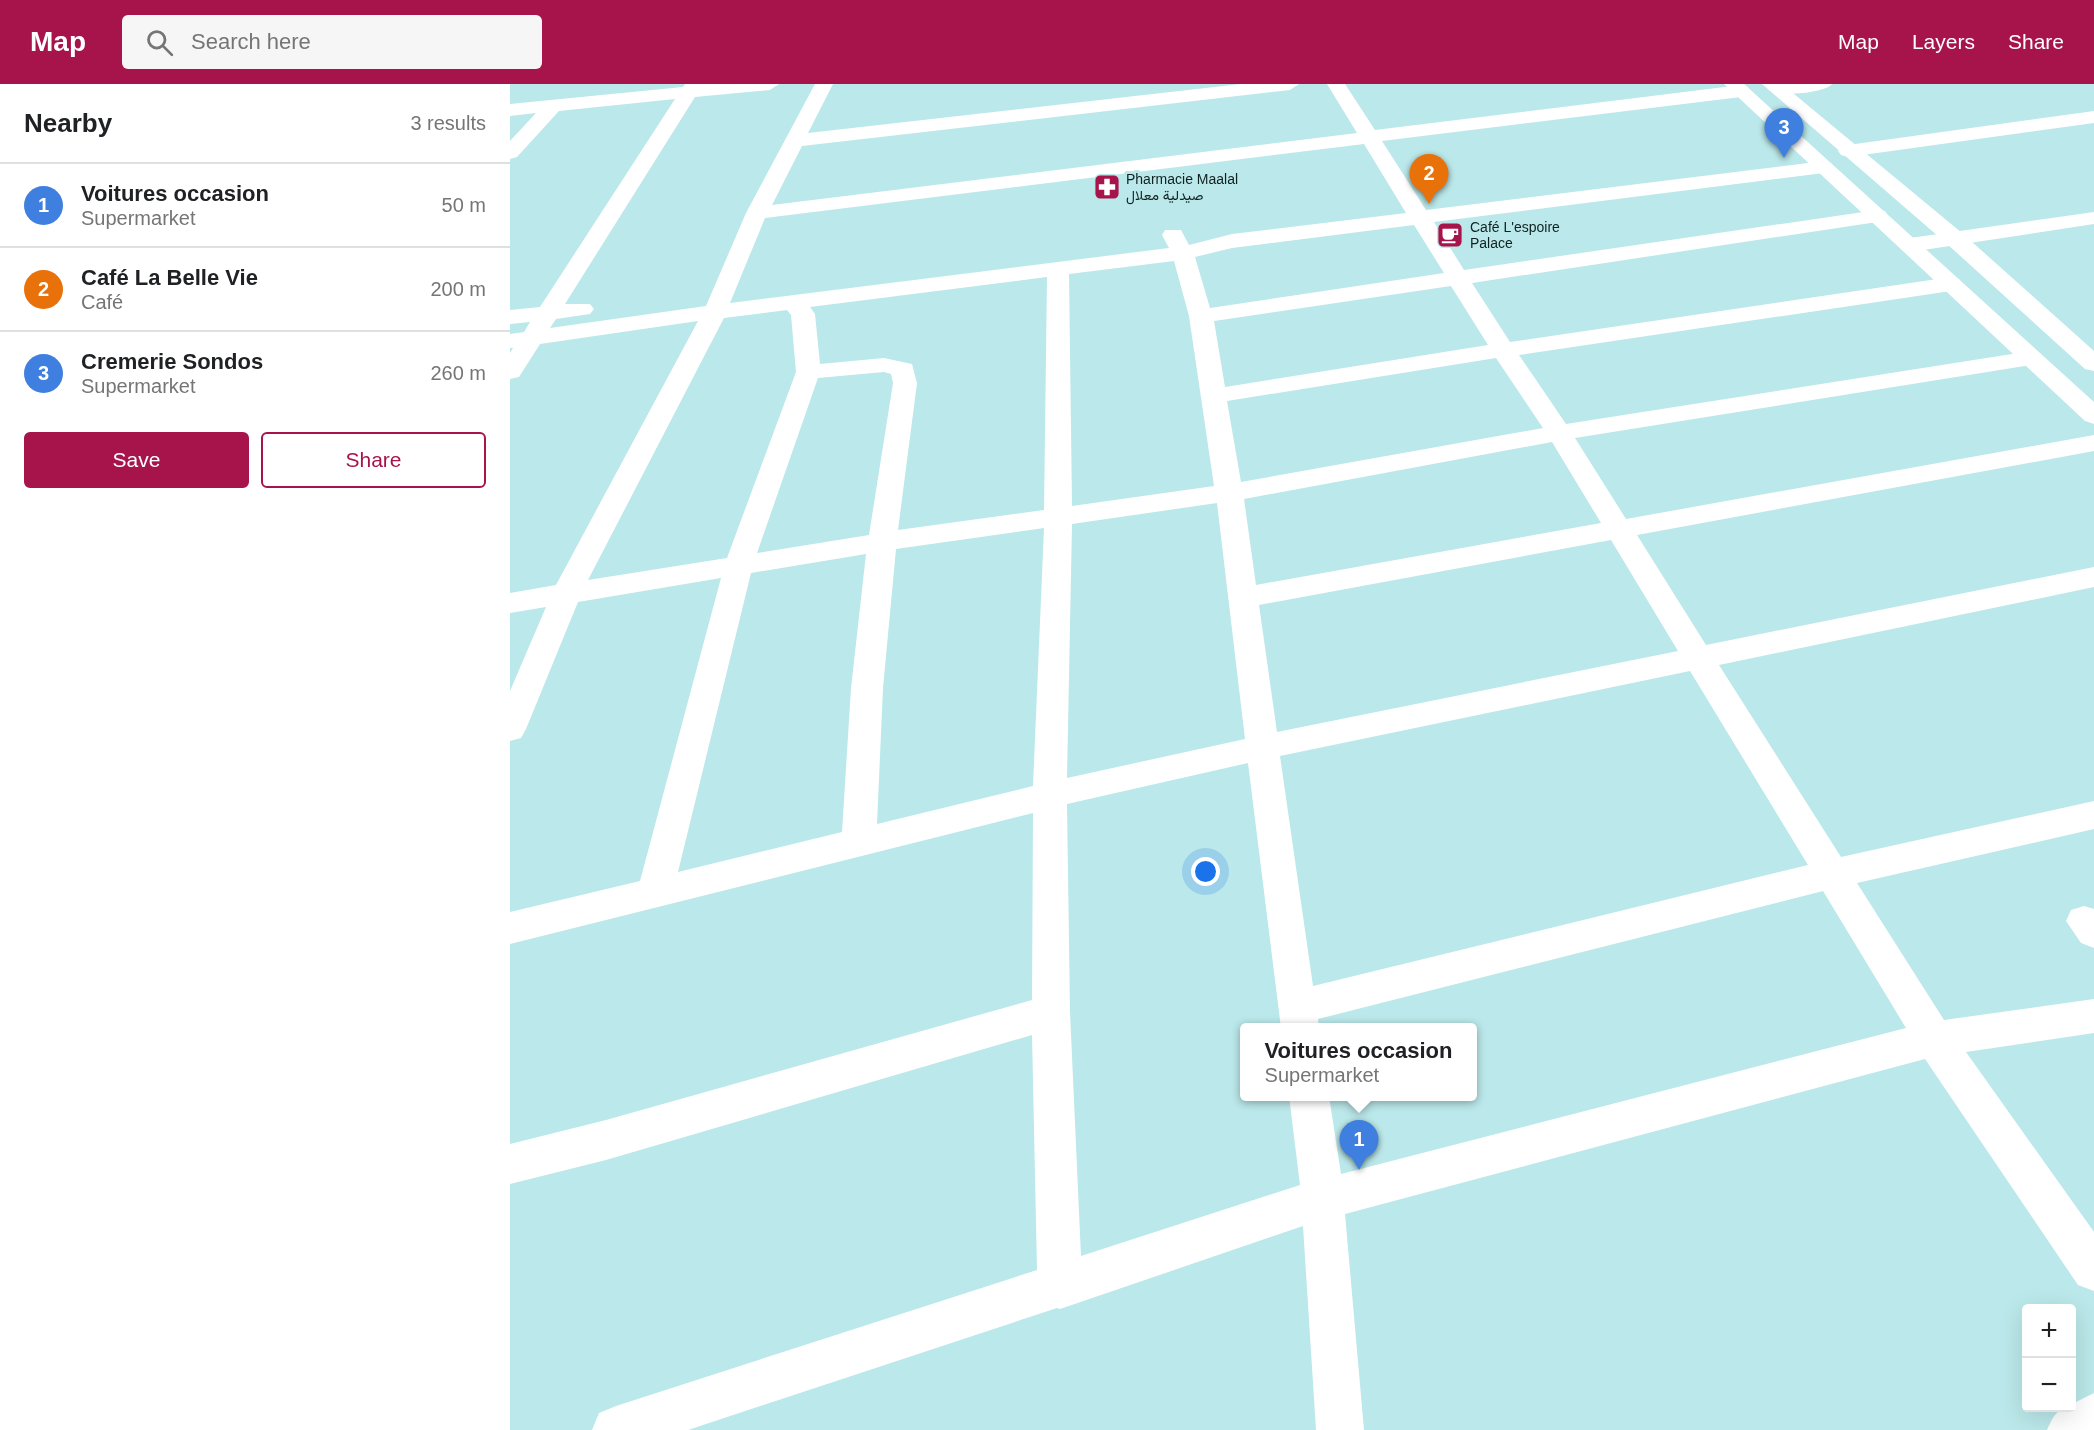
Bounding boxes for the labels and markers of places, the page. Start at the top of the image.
pin: 3 [1764,109,1804,158]
pin: 2 [1410,154,1448,204]
place label: Pharmacie Maalal صيدلية معلال [1126,171,1238,205]
pharmacy icon: Pharmacie Maalal صيدلية معلال [1092,172,1122,202]
place label: Café L'espoire Palace [1470,219,1560,251]
cafe icon: Café L'espoire Palace [1435,220,1465,250]
pin: 1 [1340,1120,1378,1170]

